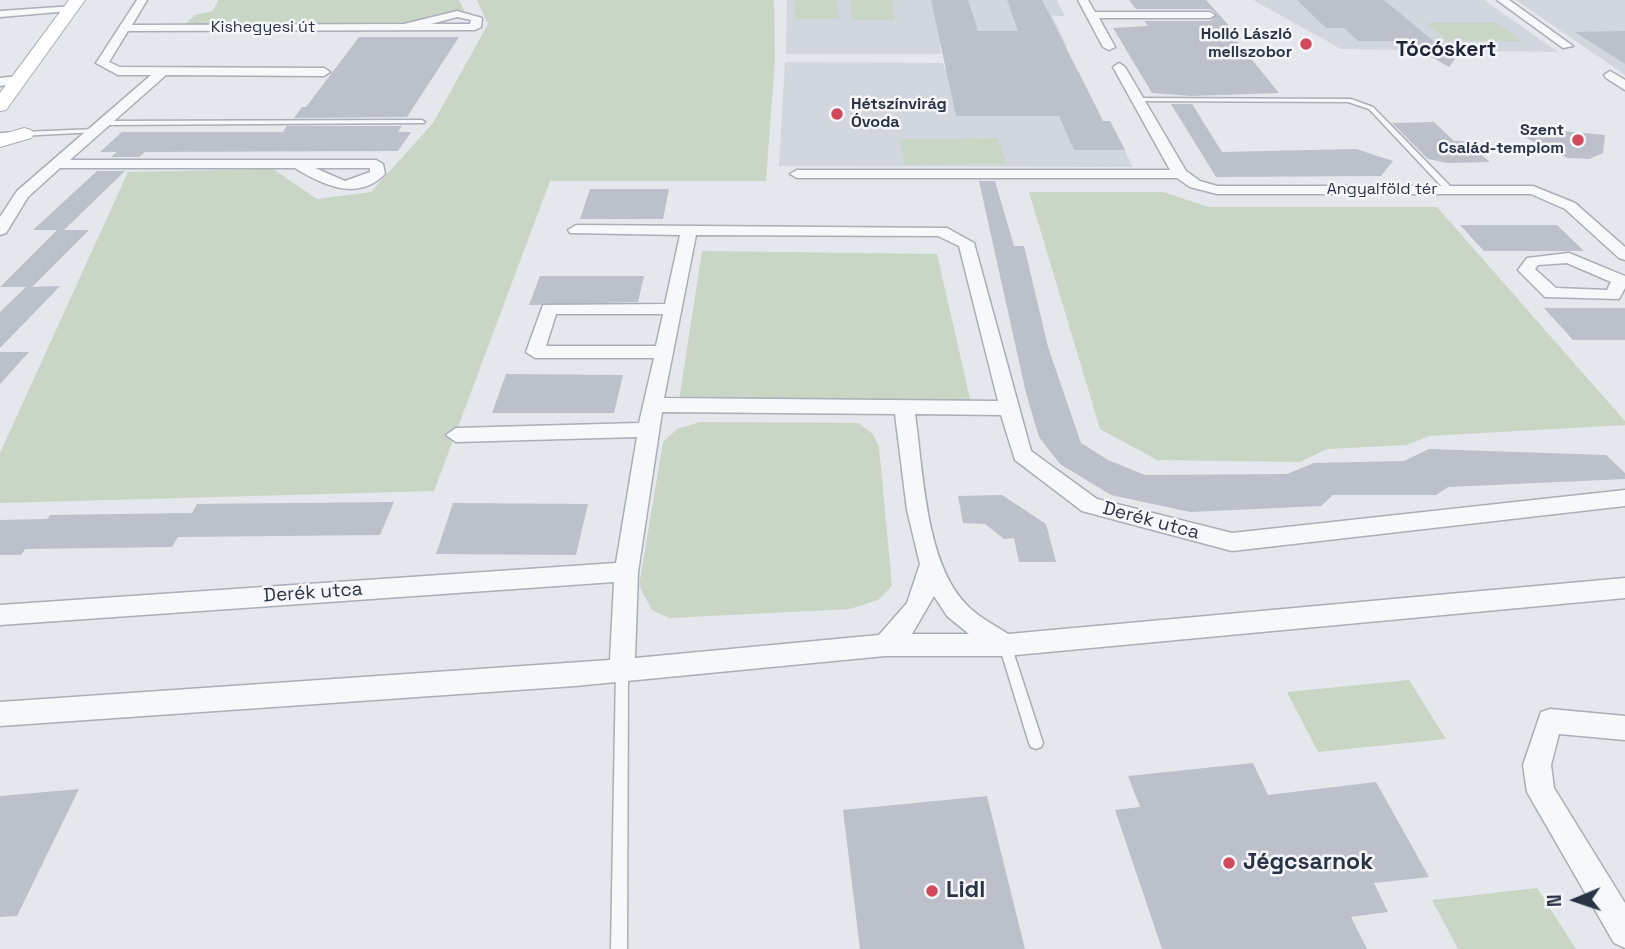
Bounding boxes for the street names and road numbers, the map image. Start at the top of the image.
street label: Kishegyesi út [211,18,315,38]
street label: Angyalföld tér [1327,180,1437,200]
street label: Derék utca [1100,497,1202,545]
street label: Derék utca [263,578,363,608]

